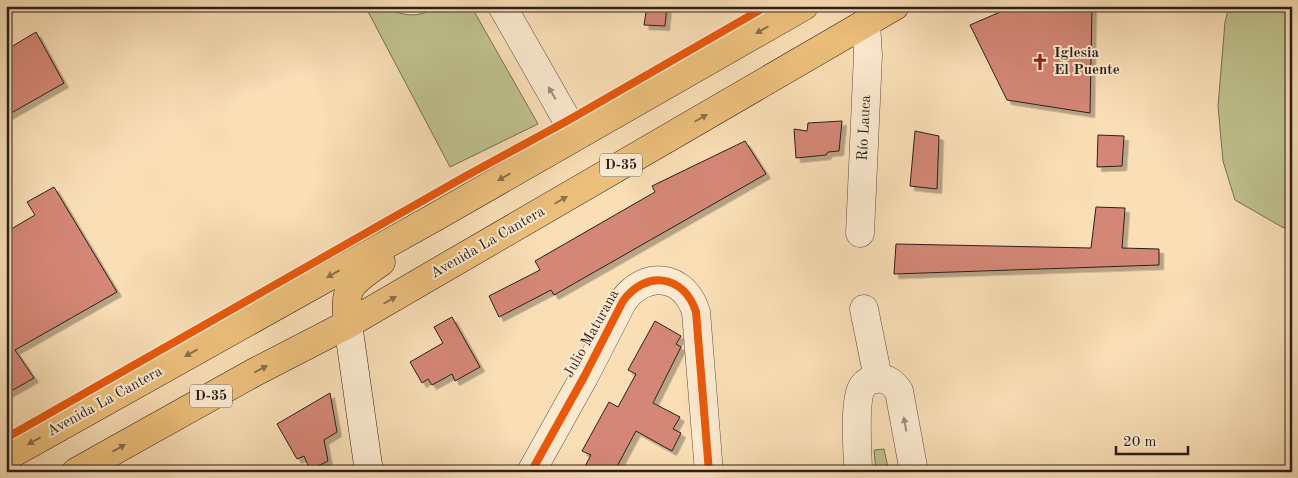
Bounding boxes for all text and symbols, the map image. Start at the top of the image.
one-way arrow [755,26,768,35]
place label: Iglesia El Puente [1054,46,1120,78]
church icon: Iglesia El Puente [1030,52,1050,72]
one-way arrow [547,87,556,100]
street label: Río Lauca [856,94,874,161]
one-way arrow [695,114,708,123]
road number: D-35 [600,154,642,176]
one-way arrow [497,173,511,181]
one-way arrow [554,196,568,205]
street label: Avenida La Cantera [428,204,548,282]
one-way arrow [326,270,340,278]
street label: Julio Maturana [562,287,623,381]
one-way arrow [384,295,397,304]
one-way arrow [185,349,198,358]
street label: Avenida La Cantera [45,364,166,440]
one-way arrow [253,365,268,373]
road number: D-35 [190,384,232,408]
one-way arrow [901,415,909,431]
scale bar [1116,423,1188,455]
text: 20 m [1123,435,1157,450]
one-way arrow [28,437,41,446]
one-way arrow [111,444,126,452]

